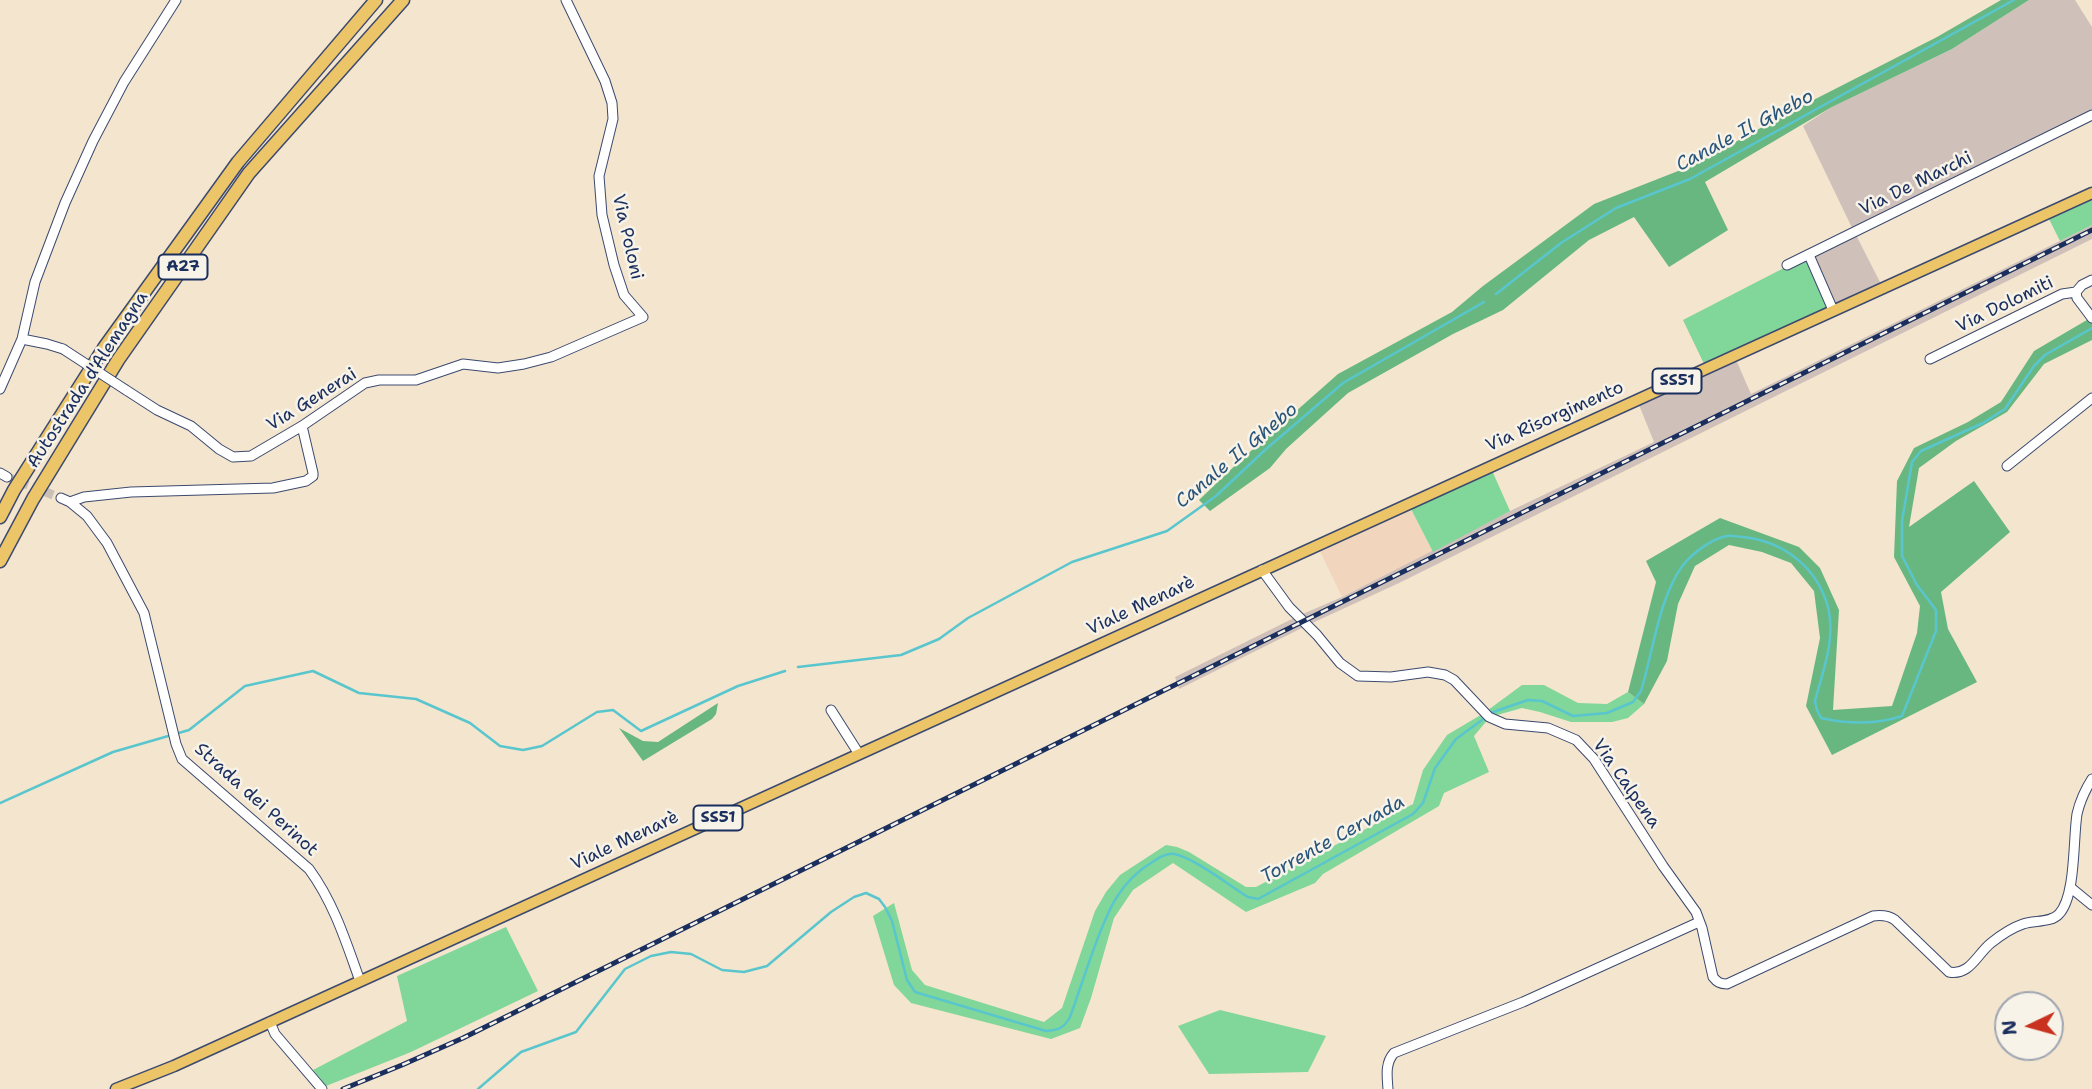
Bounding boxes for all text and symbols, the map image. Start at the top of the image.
water label: Canale Il Ghebo [1672,85,1818,177]
street label: Via De Marchi [1856,147,1976,221]
street label: Via Poloni [607,192,647,282]
road number: A27 [158,255,208,280]
street label: Via Dolomiti [1953,272,2057,338]
street label: Autostrada d'Alemagna [23,288,153,472]
street label: Via Generai [263,364,361,436]
road number: SS51 [1652,368,1702,394]
street label: Via Risorgimento [1483,377,1627,457]
water label: Canale Il Ghebo [1171,398,1303,514]
street label: Viale Menarè [1084,572,1198,640]
street label: Via Calpena [1587,735,1665,833]
street label: Strada dei Perinot [190,739,322,861]
water label: Torrente Cervada [1257,791,1409,889]
road number: SS51 [694,806,742,831]
street label: Viale Menarè [568,807,682,875]
north arrow [1994,991,2064,1061]
text: N [1996,1019,2023,1036]

